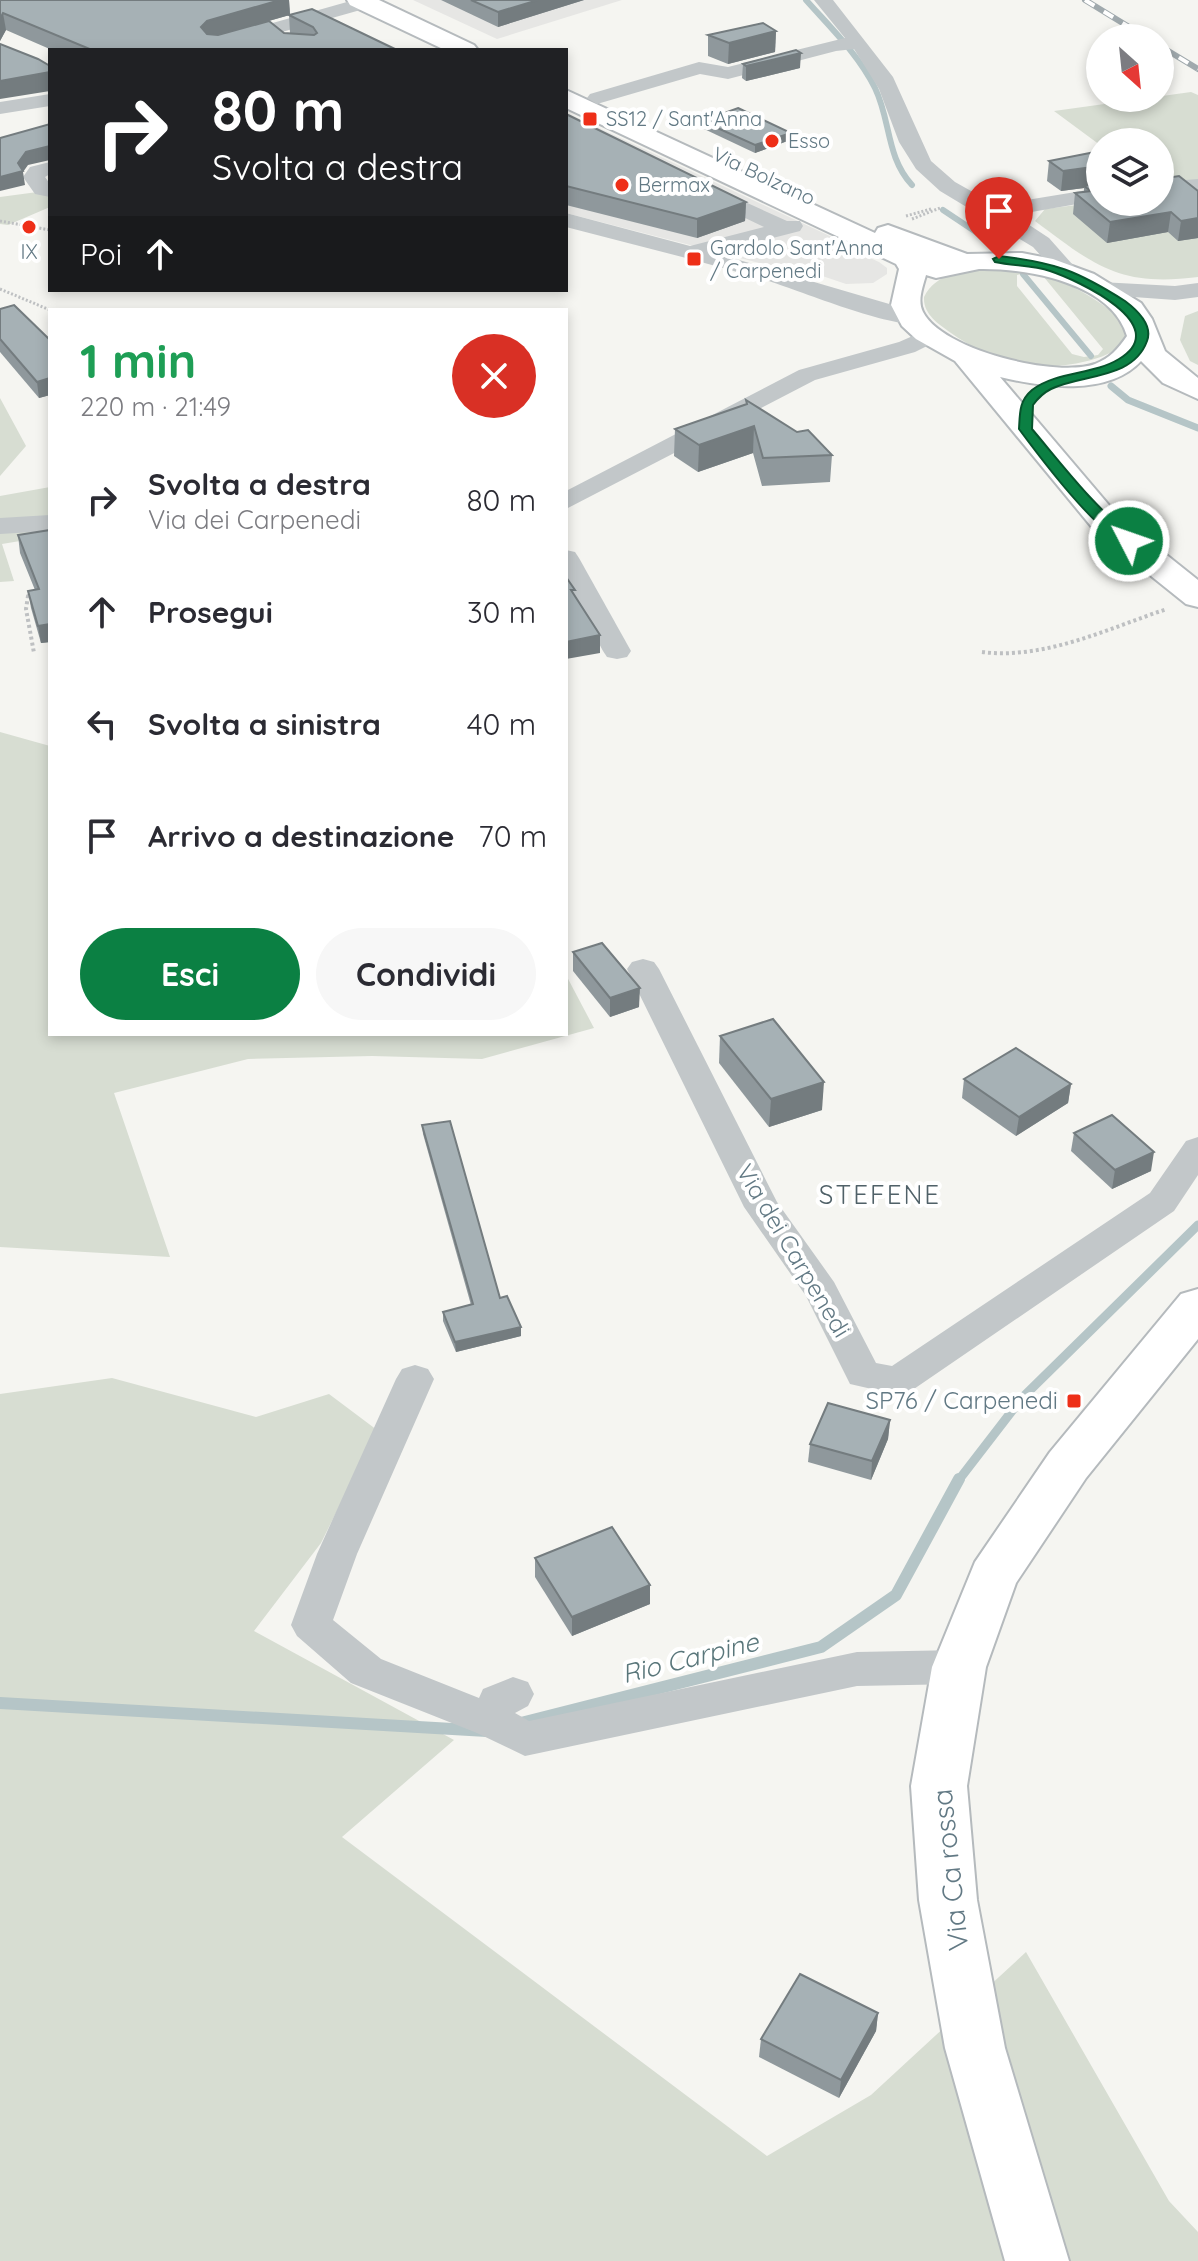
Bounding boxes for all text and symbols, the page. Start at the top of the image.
north arrow [1086,24,1174,112]
map controls [1086,24,1174,216]
text: 80 m [212,75,344,145]
icon: right [80,80,184,184]
place label: SS12 / Sant'Anna [606,106,762,131]
marker: SS12 / Sant'Anna [581,110,599,128]
place label: Esso [788,128,830,153]
button: layers [1086,128,1174,216]
marker: Esso [763,132,781,150]
street label: Via Bolzano [709,141,819,210]
text: Svolta a destra [212,144,463,189]
place label: Bermax [638,172,710,197]
marker: Bermax [613,176,631,194]
pin [965,177,1033,259]
icon: arrive [977,189,1021,233]
marker: IX [20,218,38,236]
icon: ahead [138,232,182,276]
text: Poi [80,235,122,273]
place label: Gardolo Sant'Anna / Carpenedi [710,235,883,283]
place label: IX [20,239,38,264]
marker: Gardolo Sant'Anna / Carpenedi [685,250,703,268]
text: 1 min [80,330,196,390]
button: close [452,334,536,418]
text: 220 m · 21:49 [80,390,231,423]
text: Svolta a destra [148,465,371,503]
icon: right [80,478,124,522]
text: 80 m [466,481,536,519]
position arrow [1087,499,1171,583]
text: Via dei Carpenedi [148,503,361,536]
icon: ahead [80,590,124,634]
text: Prosegui [148,593,273,631]
text: 30 m [467,593,536,631]
icon: left [80,702,124,746]
text: Svolta a sinistra [148,705,381,743]
text: 40 m [467,705,536,743]
icon: arrive [80,814,124,858]
text: Arrivo a destinazione [148,817,454,855]
text: 70 m [478,817,547,855]
button: Esci [80,928,300,1020]
button: Condividi [316,928,536,1020]
street label: Via dei Carpenedi [730,1158,857,1342]
district label: STEFENE [819,1178,941,1211]
place label: SP76 / Carpenedi [865,1385,1058,1415]
marker: SP76 / Carpenedi [1065,1392,1083,1410]
water label: Rio Carpine [618,1624,763,1690]
street label: Via Ca rossa [924,1787,975,1953]

